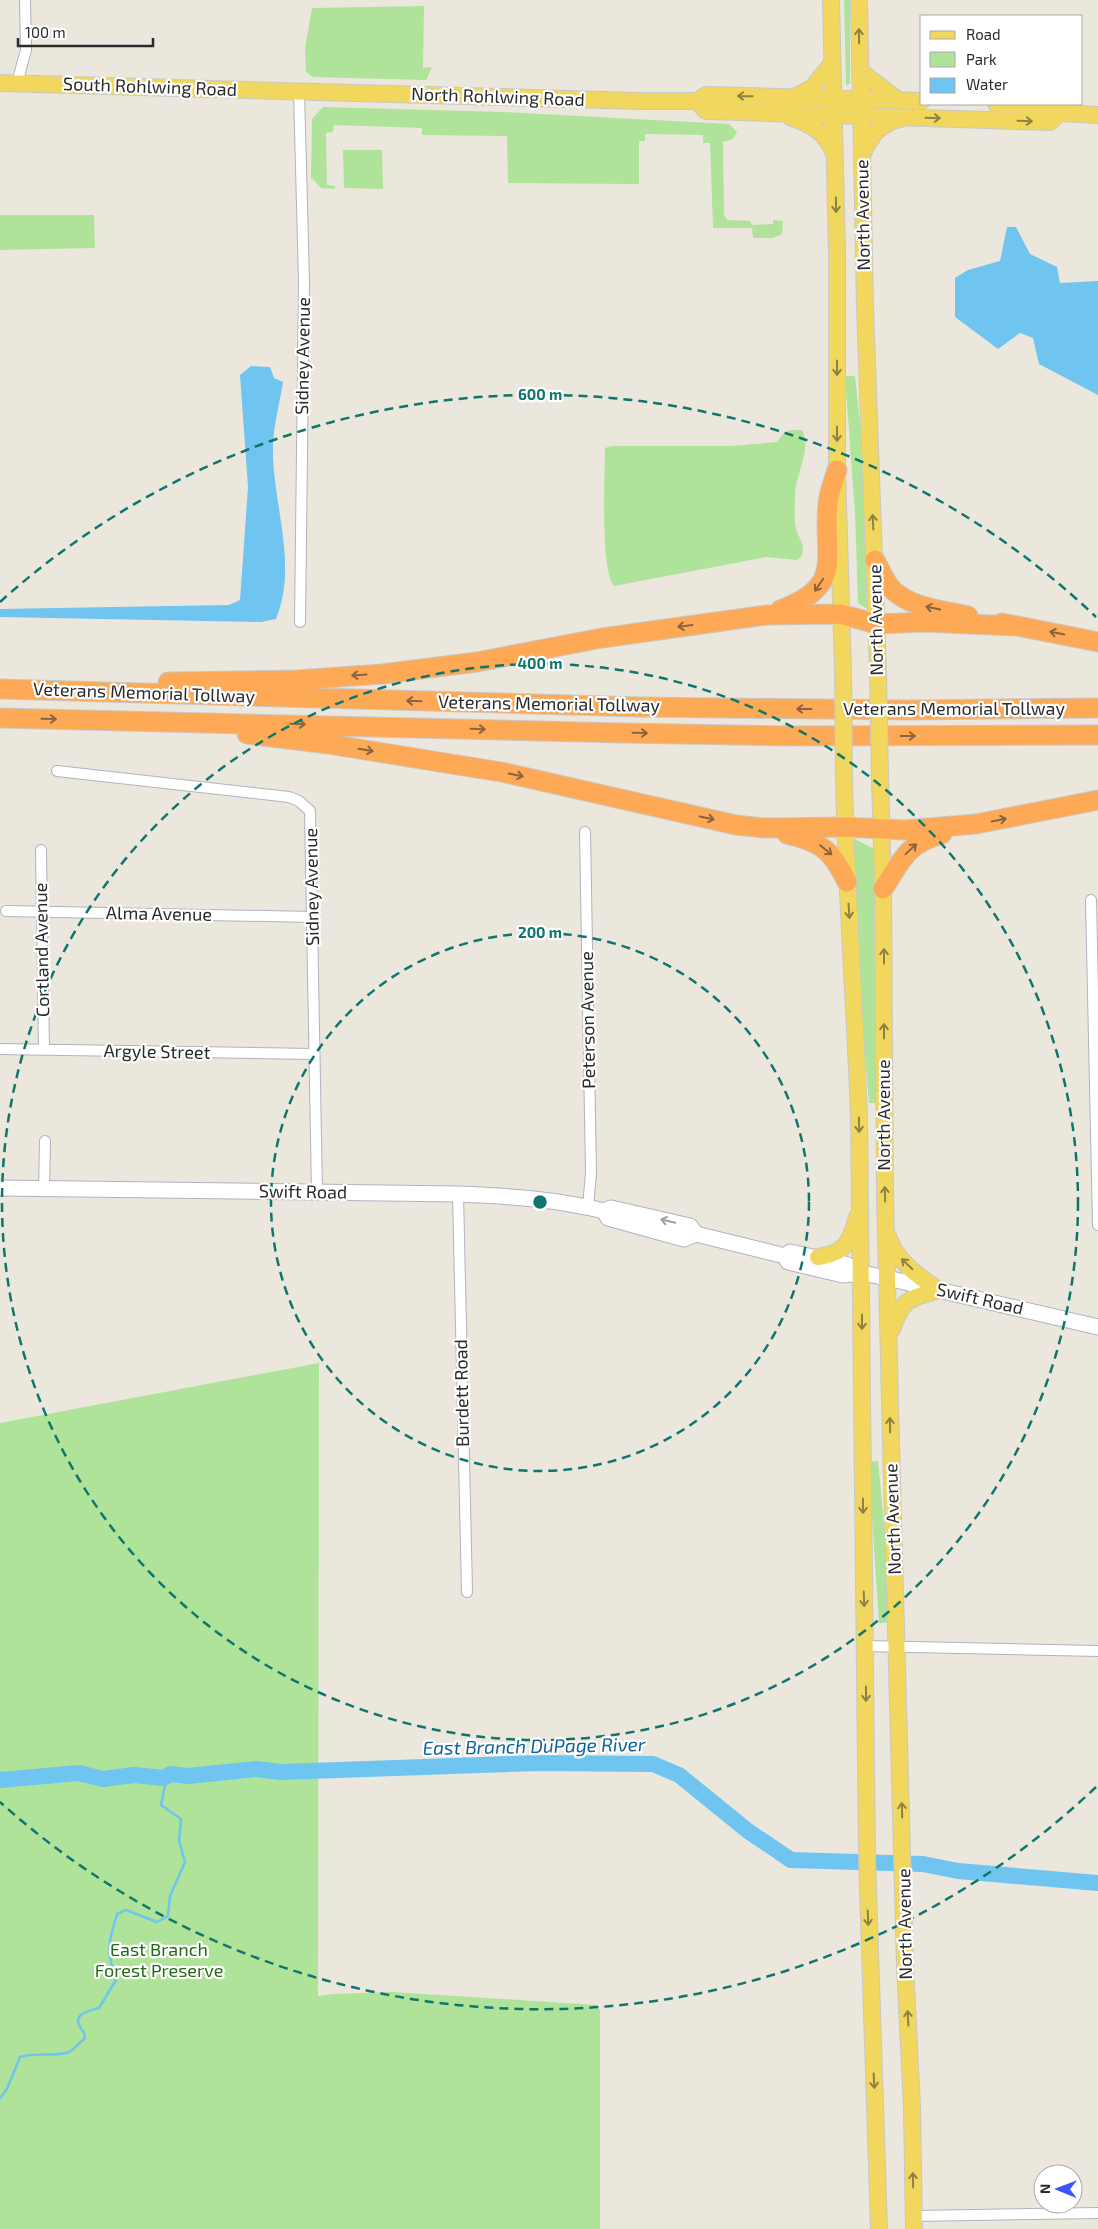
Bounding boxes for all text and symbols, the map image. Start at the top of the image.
scale bar [18,15,152,47]
legend [920,15,1083,105]
text: 100 m [25,23,66,41]
text: Road [966,25,1001,43]
one-way arrow [854,28,864,44]
text: Park [966,50,997,68]
street label: South Rohlwing Road [63,72,237,100]
text: Water [966,75,1008,93]
street label: North Rohlwing Road [411,82,585,110]
one-way arrow [737,92,753,101]
one-way arrow [925,114,941,123]
one-way arrow [1017,116,1033,126]
street label: North Avenue [850,159,874,271]
one-way arrow [831,196,841,213]
street label: Sidney Avenue [290,297,314,415]
one-way arrow [832,359,842,375]
text: 600 m [518,385,562,403]
one-way arrow [832,425,842,441]
one-way arrow [869,515,878,531]
street label: North Avenue [863,564,887,676]
one-way arrow [814,577,824,591]
one-way arrow [926,603,942,612]
one-way arrow [677,621,693,631]
one-way arrow [1049,628,1065,638]
text: 400 m [518,654,562,672]
one-way arrow [352,671,368,680]
street label: Veterans Memorial Tollway [33,677,256,707]
street label: Veterans Memorial Tollway [438,690,661,716]
one-way arrow [407,696,423,706]
street label: Veterans Memorial Tollway [843,697,1065,719]
one-way arrow [797,704,813,714]
one-way arrow [40,714,56,724]
one-way arrow [290,720,306,729]
one-way arrow [470,725,486,734]
one-way arrow [632,729,648,738]
one-way arrow [900,731,916,741]
one-way arrow [358,746,374,756]
one-way arrow [508,771,524,781]
one-way arrow [699,814,715,824]
one-way arrow [991,814,1007,824]
street label: Sidney Avenue [299,828,323,946]
one-way arrow [905,843,917,855]
one-way arrow [819,845,832,856]
street label: Cortland Avenue [29,883,53,1017]
street label: Alma Avenue [106,901,212,925]
one-way arrow [844,902,853,918]
text: 200 m [518,923,562,941]
one-way arrow [879,948,889,964]
street label: Peterson Avenue [575,951,599,1089]
one-way arrow [879,1024,889,1040]
street label: Argyle Street [103,1039,211,1063]
street label: North Avenue [872,1059,894,1171]
one-way arrow [854,1116,864,1133]
street label: Swift Road [259,1179,347,1203]
one-way arrow [880,1186,890,1202]
centre of rings [531,1193,549,1211]
one-way arrow [660,1216,676,1225]
one-way arrow [900,1258,913,1270]
street label: Swift Road [935,1277,1026,1319]
one-way arrow [857,1314,867,1330]
street label: Burdett Road [449,1339,473,1447]
one-way arrow [885,1417,895,1433]
street label: North Avenue [879,1463,905,1575]
one-way arrow [858,1498,868,1514]
one-way arrow [859,1591,869,1607]
one-way arrow [861,1686,870,1702]
water label: East Branch DuPage River [422,1732,646,1759]
one-way arrow [897,1802,906,1818]
street label: North Avenue [892,1868,916,1980]
one-way arrow [864,1910,873,1926]
park label: East Branch Forest Preserve [95,1938,223,1981]
one-way arrow [903,2010,912,2026]
one-way arrow [870,2072,879,2088]
north arrow [1033,2164,1083,2214]
one-way arrow [908,2173,918,2189]
text: N [1036,2184,1053,2194]

